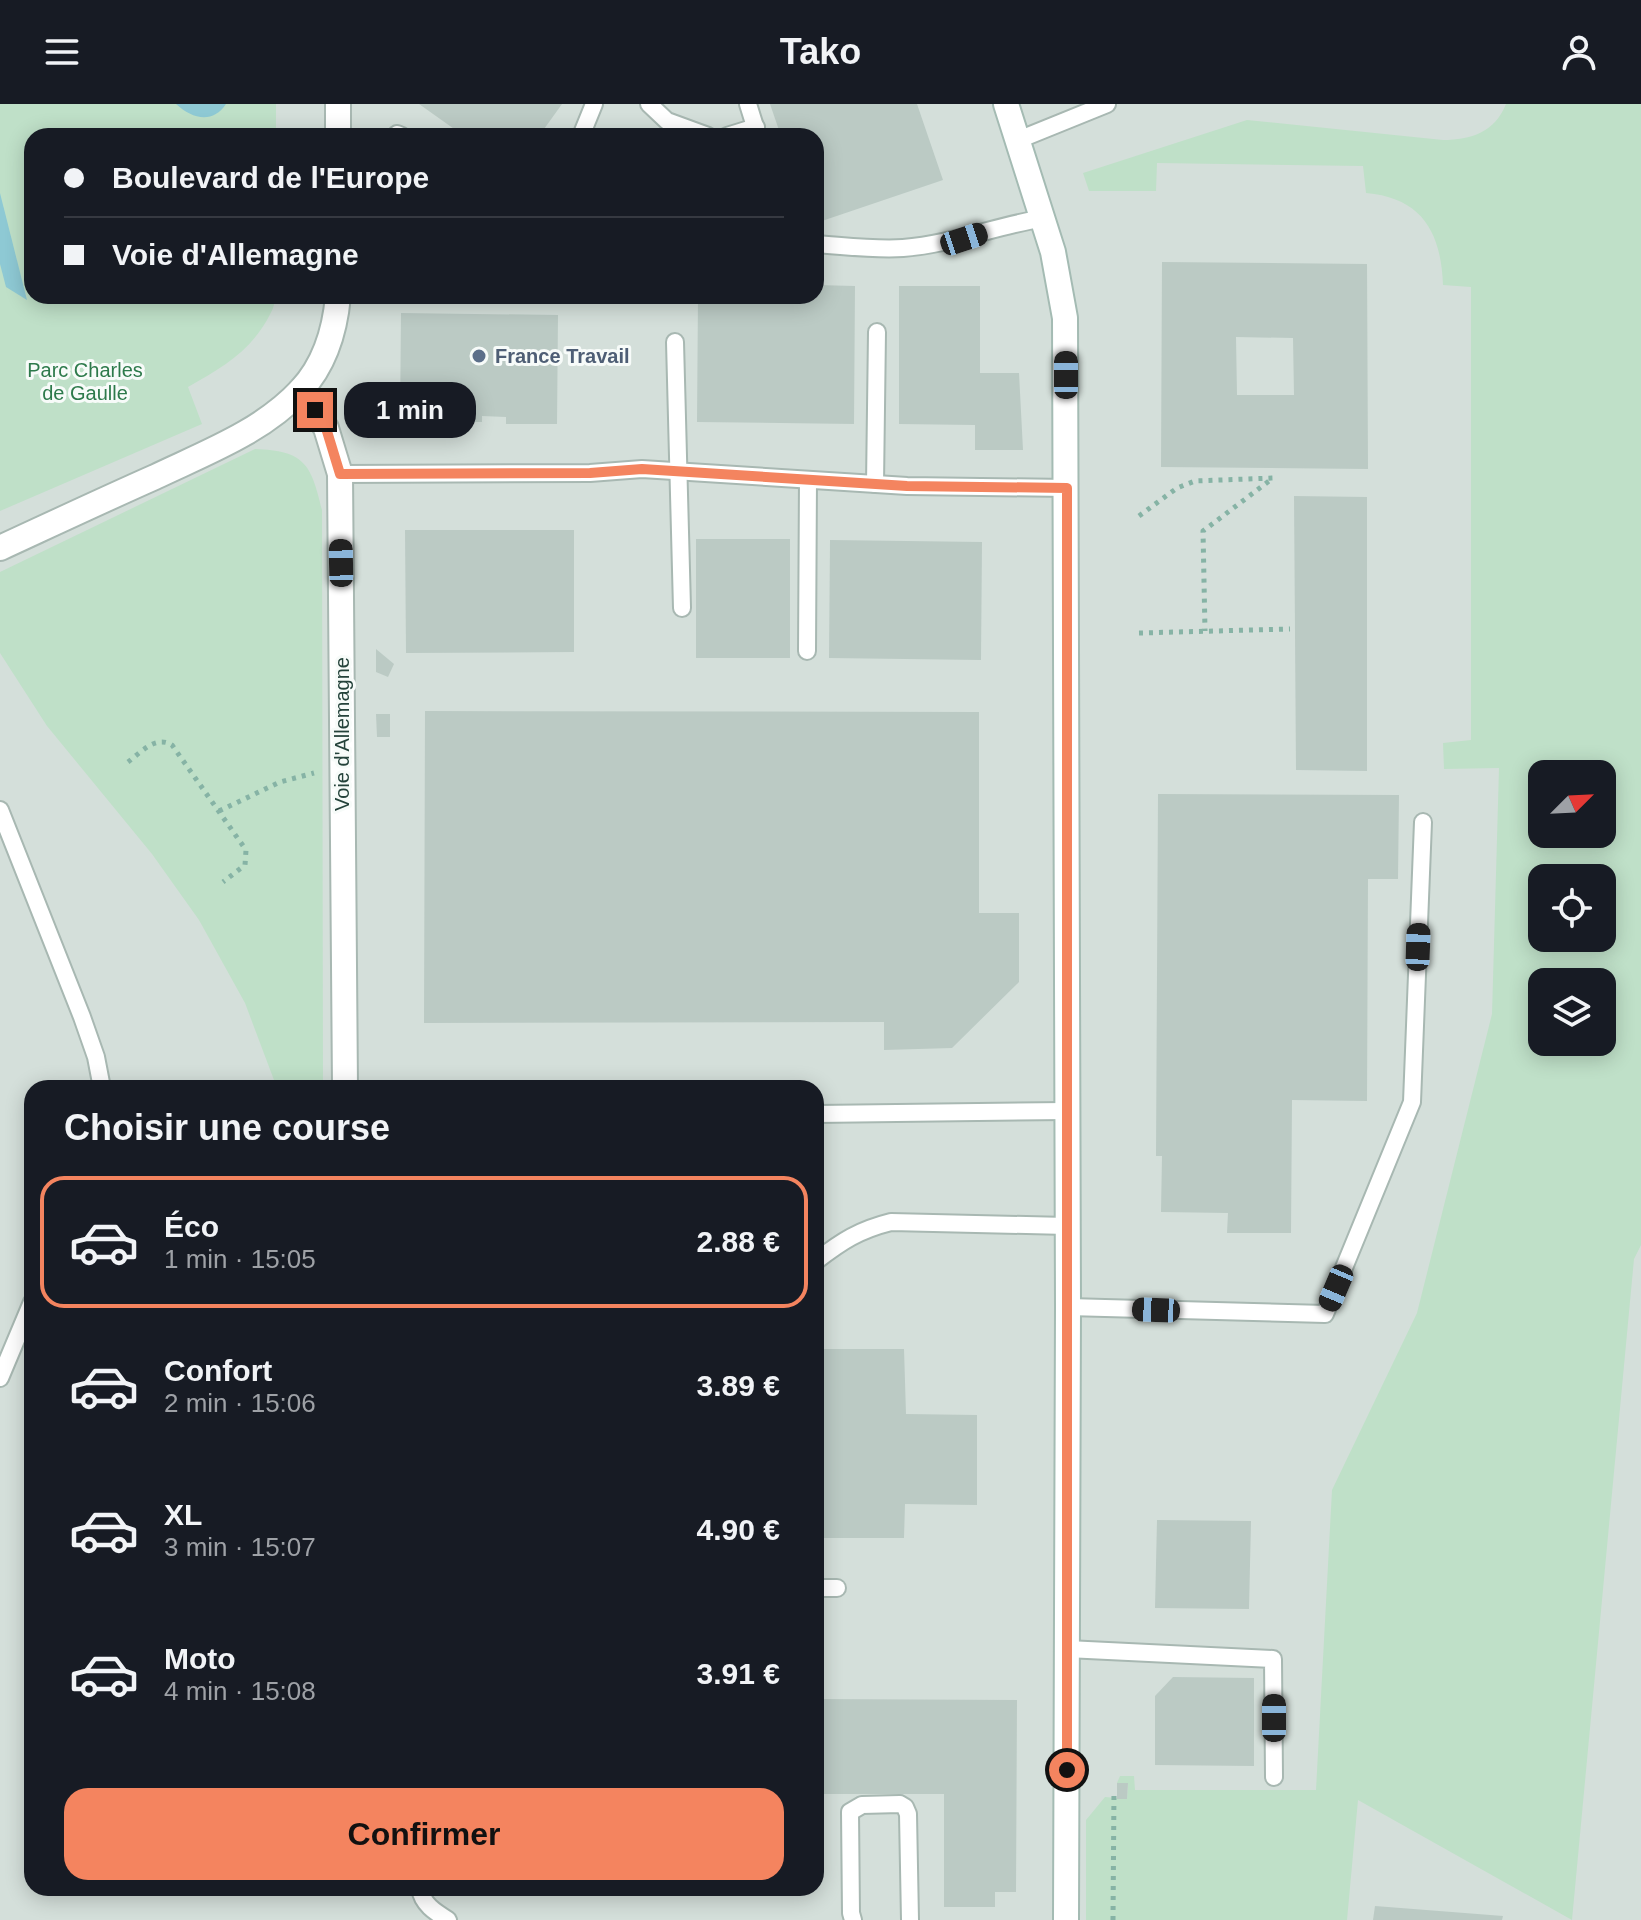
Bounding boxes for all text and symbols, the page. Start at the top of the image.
icon: menu [40,30,84,74]
icon: person [1557,30,1601,74]
text: Tako [780,31,861,72]
text: Boulevard de l'Europe [112,161,429,194]
car [937,220,991,258]
text: Voie d'Allemagne [112,238,359,271]
place label: France Travail [495,345,630,367]
marker: France Travail [470,347,488,365]
car [1054,351,1078,399]
park label: Parc Charles de Gaulle [27,359,143,404]
callout: 1 min [343,382,475,438]
route end [297,392,333,428]
text: 1 min [376,395,444,425]
car [329,539,353,587]
street label: Voie d'Allemagne [331,657,353,811]
north arrow [1528,760,1616,848]
map controls [1528,760,1616,1056]
button: locate [1528,864,1616,952]
car [1405,923,1431,971]
button: layers [1528,968,1616,1056]
text: Choisir une course [64,1107,390,1148]
icon: car [68,1206,140,1278]
text: Éco [164,1210,219,1243]
text: 2.88 € [697,1225,780,1258]
text: 1 min · 15:05 [164,1244,316,1274]
car [1316,1261,1356,1315]
car [1132,1297,1180,1323]
icon: car [68,1350,140,1422]
text: Confort [164,1354,272,1387]
text: 3.89 € [697,1369,780,1402]
text: 2 min · 15:06 [164,1388,316,1418]
icon: car [68,1494,140,1566]
text: XL [164,1498,202,1531]
text: 4.90 € [697,1513,780,1546]
text: 3 min · 15:07 [164,1532,316,1562]
icon: car [68,1638,140,1710]
text: Moto [164,1642,236,1675]
text: 3.91 € [697,1657,780,1690]
text: 4 min · 15:08 [164,1676,316,1706]
car [1262,1694,1286,1742]
route start [1049,1752,1085,1788]
button: Confirmer [64,1788,784,1880]

